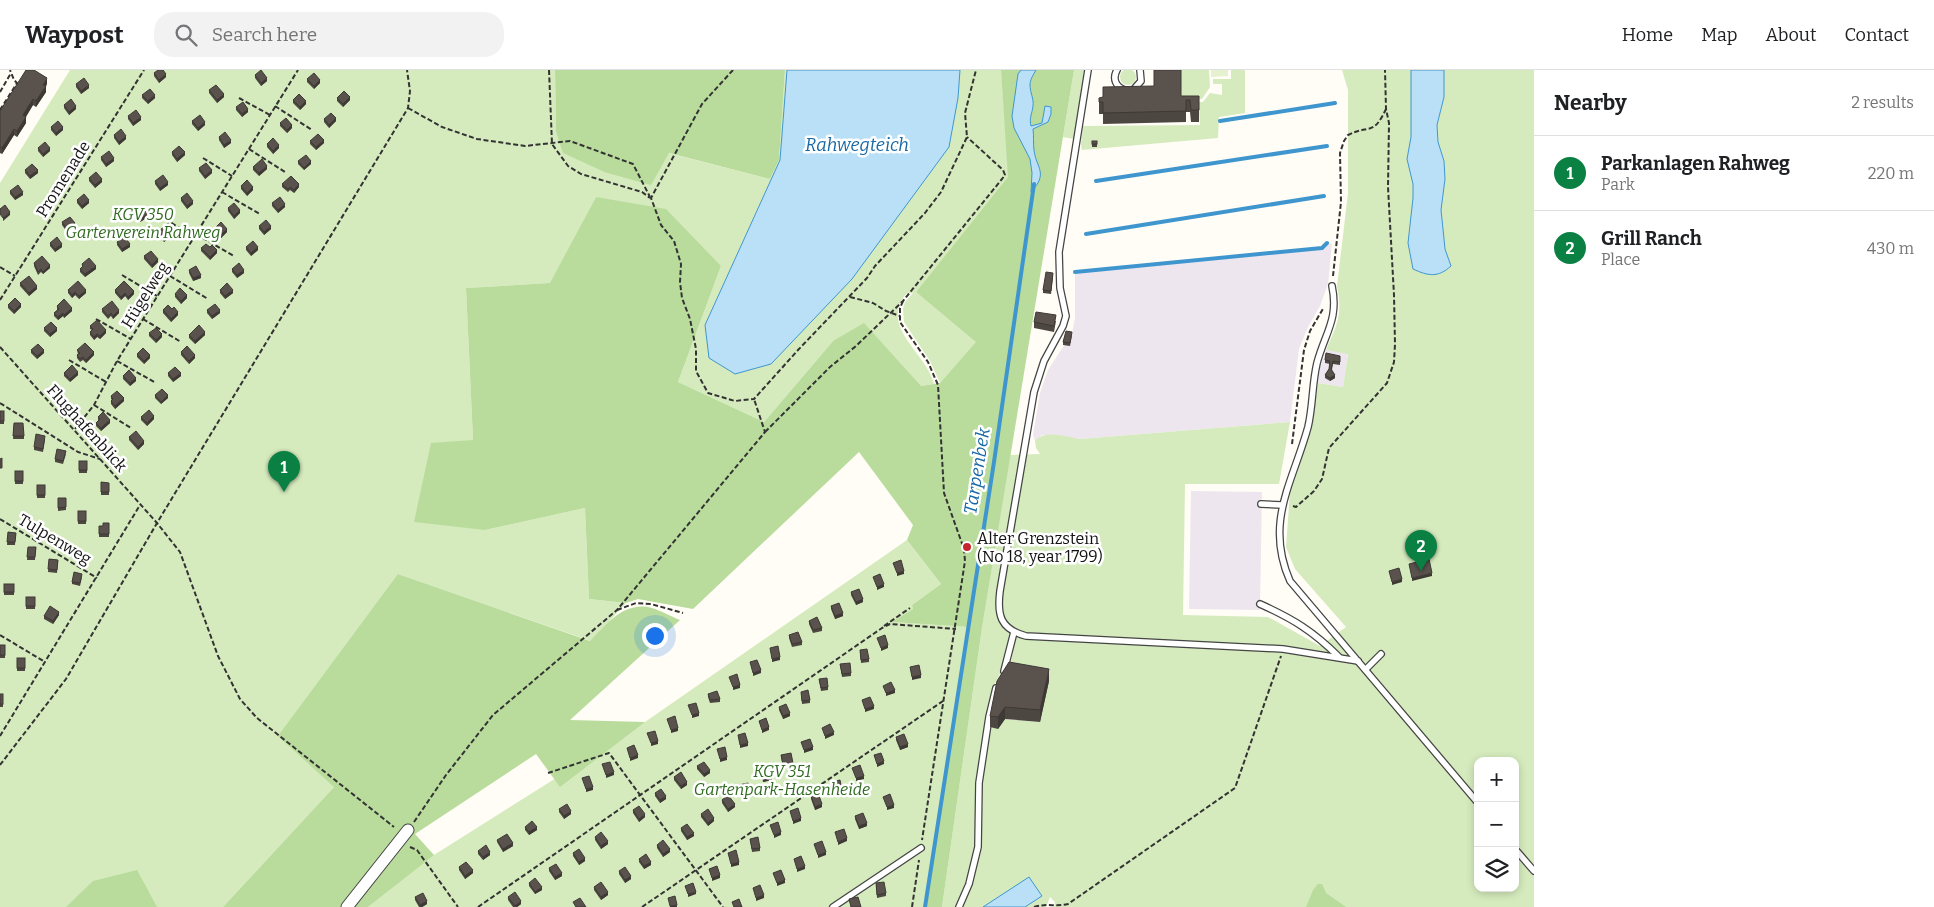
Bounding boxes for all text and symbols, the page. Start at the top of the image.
search box [154,12,504,57]
text: Waypost [25,21,124,49]
icon: search [172,21,200,49]
text: Search here [212,23,317,46]
text: Home [1622,24,1673,46]
text: Map [1701,24,1737,46]
text: About [1765,24,1816,46]
text: Contact [1844,24,1909,46]
text: Nearby [1554,90,1627,116]
text: 2 results [1851,93,1914,112]
water label: Rahwegteich [805,134,909,156]
street label: Promenade [32,137,94,221]
text: Parkanlagen Rahweg [1601,152,1790,175]
text: 1 [1567,164,1573,183]
text: 220 m [1868,164,1914,183]
text: Park [1601,175,1635,194]
park label: KGV 350 Gartenverein Rahweg [65,205,221,242]
text: Grill Ranch [1601,227,1702,250]
text: 2 [1565,239,1575,258]
text: 430 m [1867,239,1914,258]
text: Place [1601,250,1640,269]
street label: Hügelweg [117,258,173,332]
street label: Flughafenblick [43,381,131,475]
water label: Tarpenbek [959,426,995,516]
pin: 1 [268,451,300,492]
street label: Tulpenweg [15,510,95,568]
place label: Alter Grenzstein (No 18, year 1799) [977,529,1103,566]
pin: 2 [1405,530,1437,571]
marker: Alter Grenzstein (No 18, year 1799) [961,541,973,553]
your location [642,623,668,649]
map controls [1474,757,1519,892]
button: + [1474,757,1519,802]
park label: KGV 351 Gartenpark-Hasenheide [694,762,870,799]
button: − [1474,802,1519,847]
button: layers [1474,847,1519,892]

